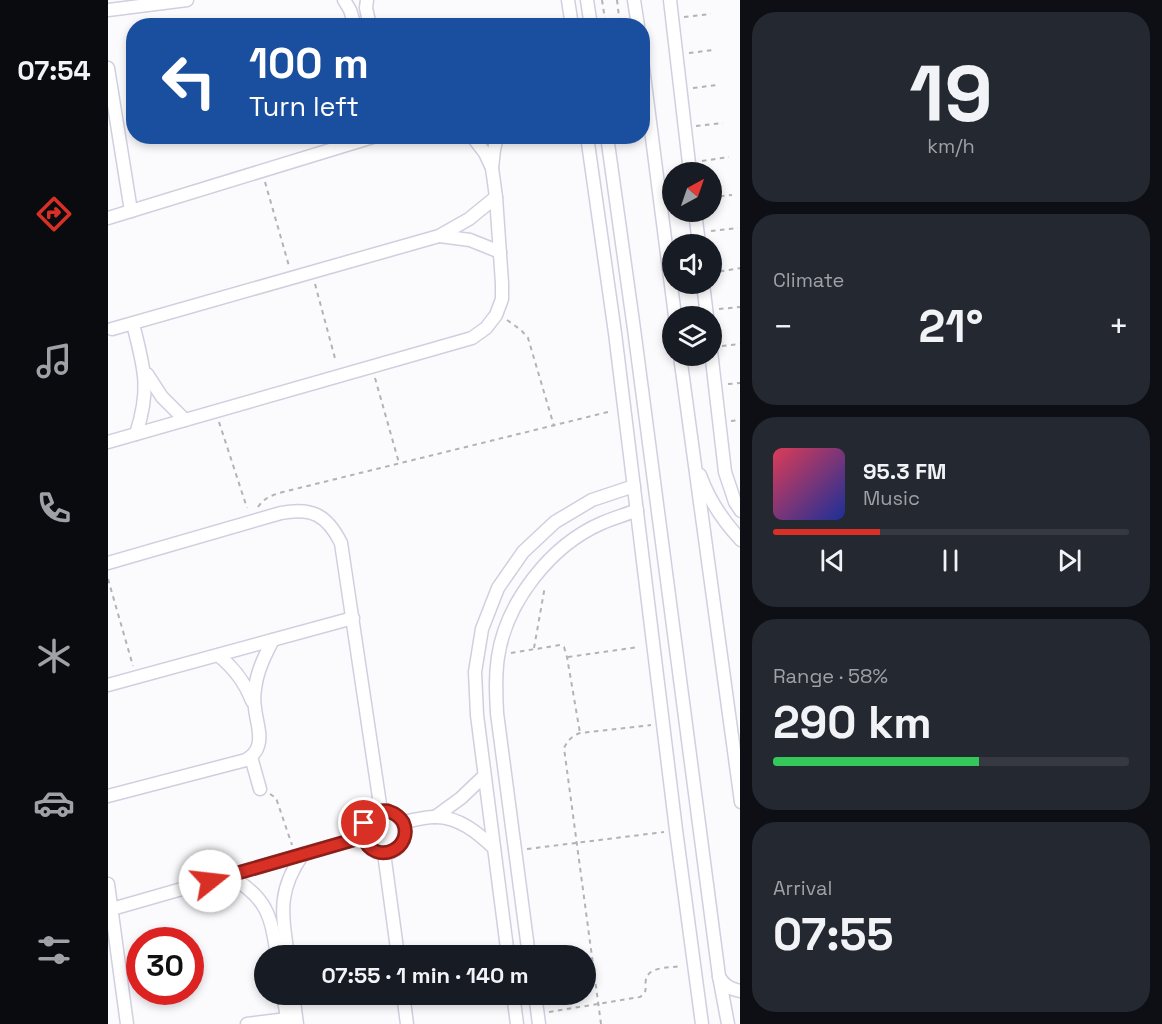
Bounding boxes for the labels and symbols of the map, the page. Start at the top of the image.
north arrow [662,162,722,222]
pin [338,797,389,848]
position arrow [178,849,242,913]
speed limit sign: 30 [126,927,204,1005]

